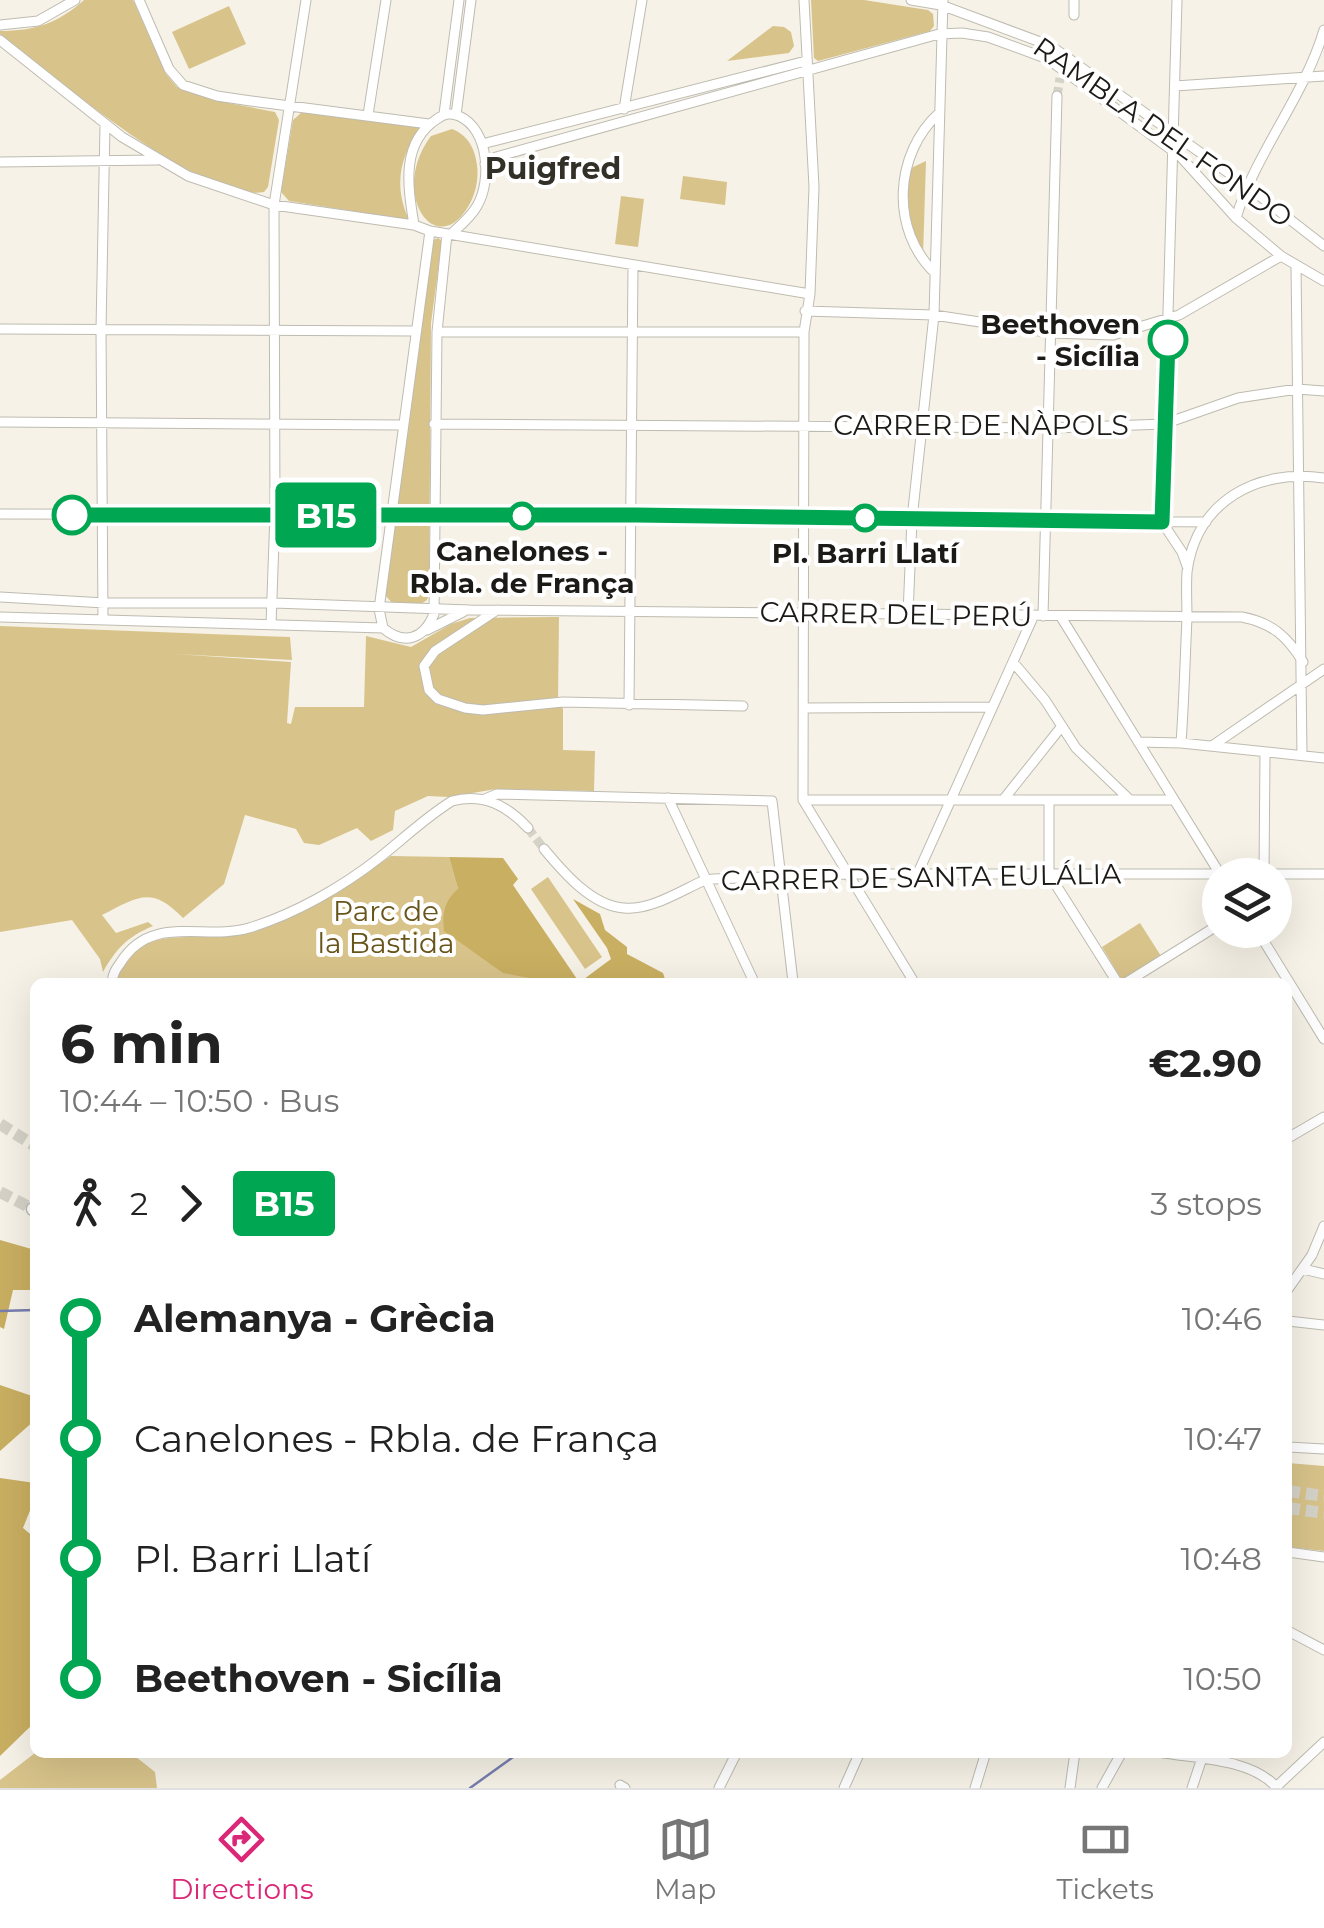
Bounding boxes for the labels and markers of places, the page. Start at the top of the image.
place label: Beethoven - Sicília [980,307,1140,373]
marker: Beethoven - Sicília [1149,321,1187,359]
unlabelled marker [53,496,91,534]
marker: Canelones - Rbla. de França [509,503,535,529]
marker: Pl. Barri Llatí [852,505,878,531]
place label: Canelones - Rbla. de França [410,534,634,600]
place label: Pl. Barri Llatí [772,536,961,570]

